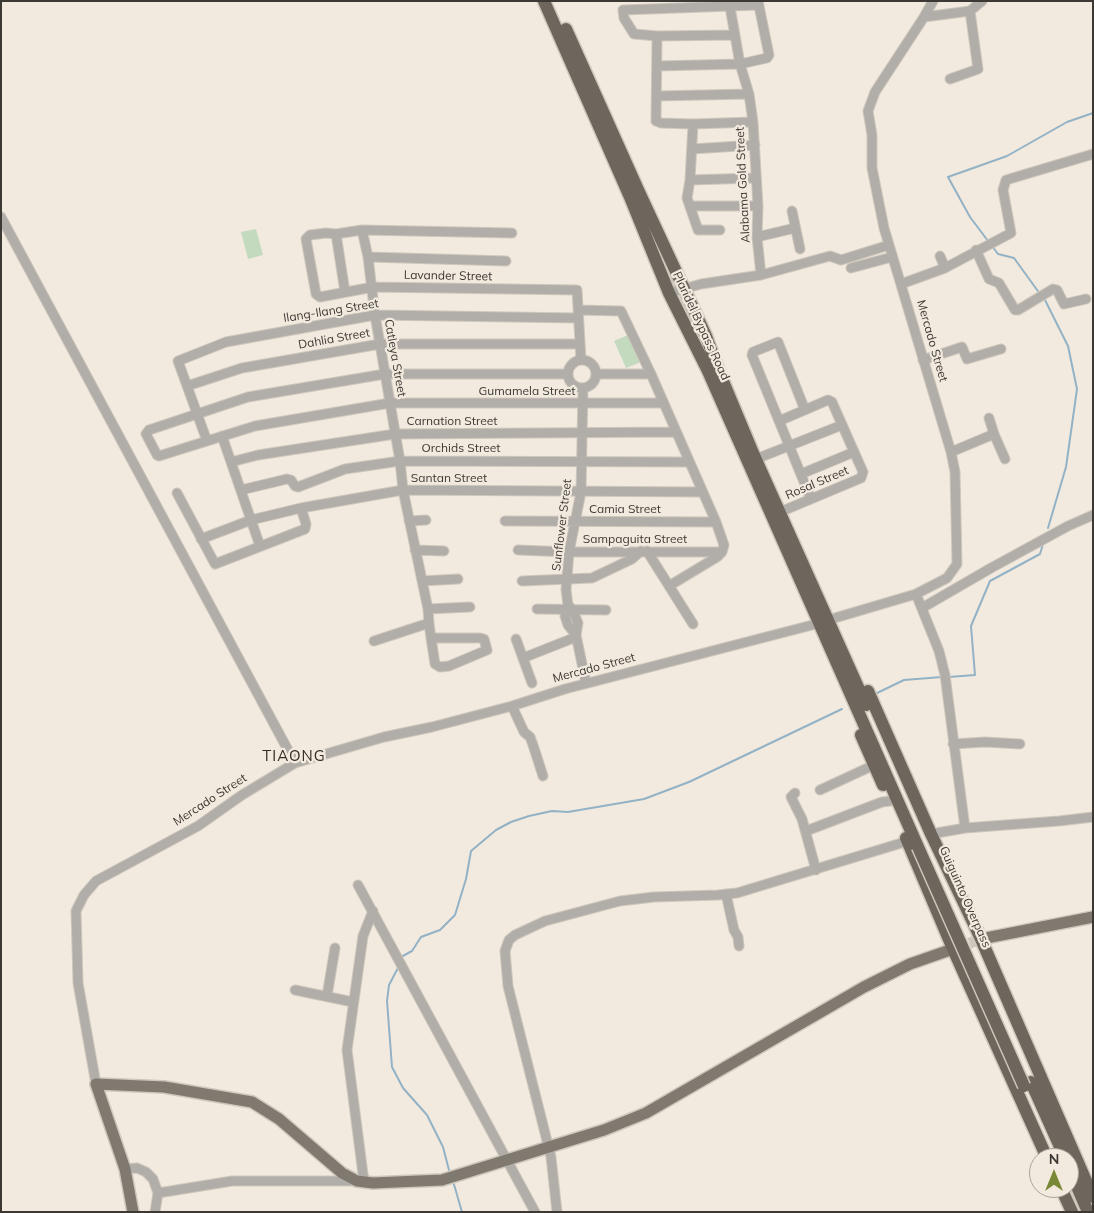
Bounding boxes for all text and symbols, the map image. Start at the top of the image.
street label: Alabama Gold Street [733,127,753,243]
street label: Lavander Street [404,268,492,284]
street label: Plaridel Bypass Road [670,269,732,383]
street label: Ilang-Ilang Street [282,296,380,326]
street label: Mercado Street [913,298,951,384]
street label: Catleya Street [381,318,409,398]
street label: Dahlia Street [297,326,371,352]
street label: Gumamela Street [479,384,575,398]
street label: Carnation Street [406,414,498,428]
street label: Orchids Street [422,441,500,455]
street label: Rosal Street [783,463,851,503]
street label: Santan Street [411,471,487,485]
street label: Sunflower Street [549,478,575,572]
street label: Camia Street [589,502,661,516]
street label: Sampaguita Street [583,532,687,546]
street label: Mercado Street [551,650,637,686]
district label: TIAONG [261,747,327,765]
street label: Mercado Street [171,771,249,829]
street label: Guiguinto Overpass [936,844,994,950]
north arrow [1029,1148,1079,1198]
text: N [1049,1150,1059,1168]

